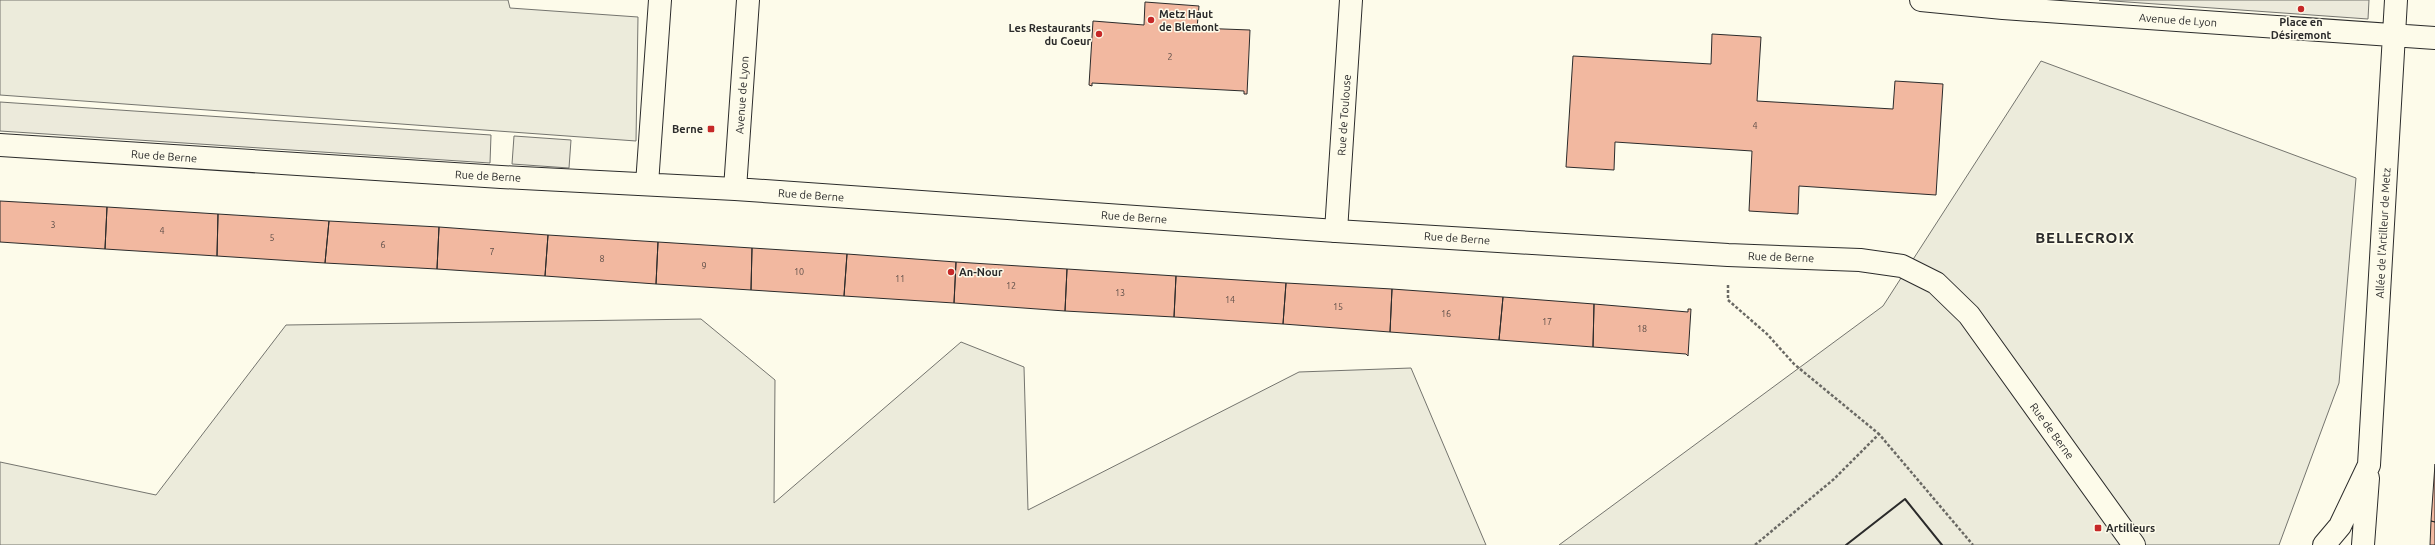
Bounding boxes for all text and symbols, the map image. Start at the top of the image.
marker: Place en Désiremont [2296,4,2306,14]
place label: Metz Haut de Blemont [1159,8,1219,33]
street label: Avenue de Lyon [2139,11,2217,29]
marker: Metz Haut de Blemont [1146,15,1156,25]
place label: Place en Désiremont [2271,16,2332,41]
place label: Les Restaurants du Coeur [1009,22,1091,47]
marker: Les Restaurants du Coeur [1094,29,1104,39]
house number: 2 [1167,52,1173,62]
street label: Avenue de Lyon [733,56,751,134]
street label: Rue de Toulouse [1335,74,1353,156]
house number: 4 [1752,121,1758,131]
place label: Berne [672,123,703,135]
marker: Berne [706,124,716,134]
street label: Rue de Berne [130,148,198,164]
street label: Allée de l'Artilleur de Metz [2374,167,2392,299]
street label: Rue de Berne [455,168,521,184]
street label: Rue de Berne [777,187,845,203]
street label: Rue de Berne [1100,209,1168,225]
house number: 3 [50,220,56,230]
house number: 4 [159,226,165,236]
district label: BELLECROIX [2035,229,2135,246]
street label: Rue de Berne [1423,230,1491,246]
house number: 5 [269,233,275,243]
house number: 6 [380,240,386,250]
house number: 7 [489,247,495,257]
street label: Rue de Berne [1748,250,1814,264]
house number: 8 [599,254,605,264]
house number: 9 [701,261,707,271]
place label: An-Nour [959,266,1003,278]
house number: 10 [794,267,804,277]
marker: An-Nour [946,267,956,277]
house number: 11 [895,274,905,284]
house number: 12 [1006,281,1016,291]
house number: 13 [1115,288,1125,298]
house number: 14 [1225,295,1235,305]
house number: 15 [1333,302,1343,312]
house number: 16 [1441,309,1451,319]
house number: 17 [1542,317,1552,327]
house number: 18 [1637,324,1647,334]
street label: Rue de Berne [2028,401,2076,461]
place label: Artilleurs [2106,522,2155,534]
marker: Artilleurs [2093,523,2103,533]

